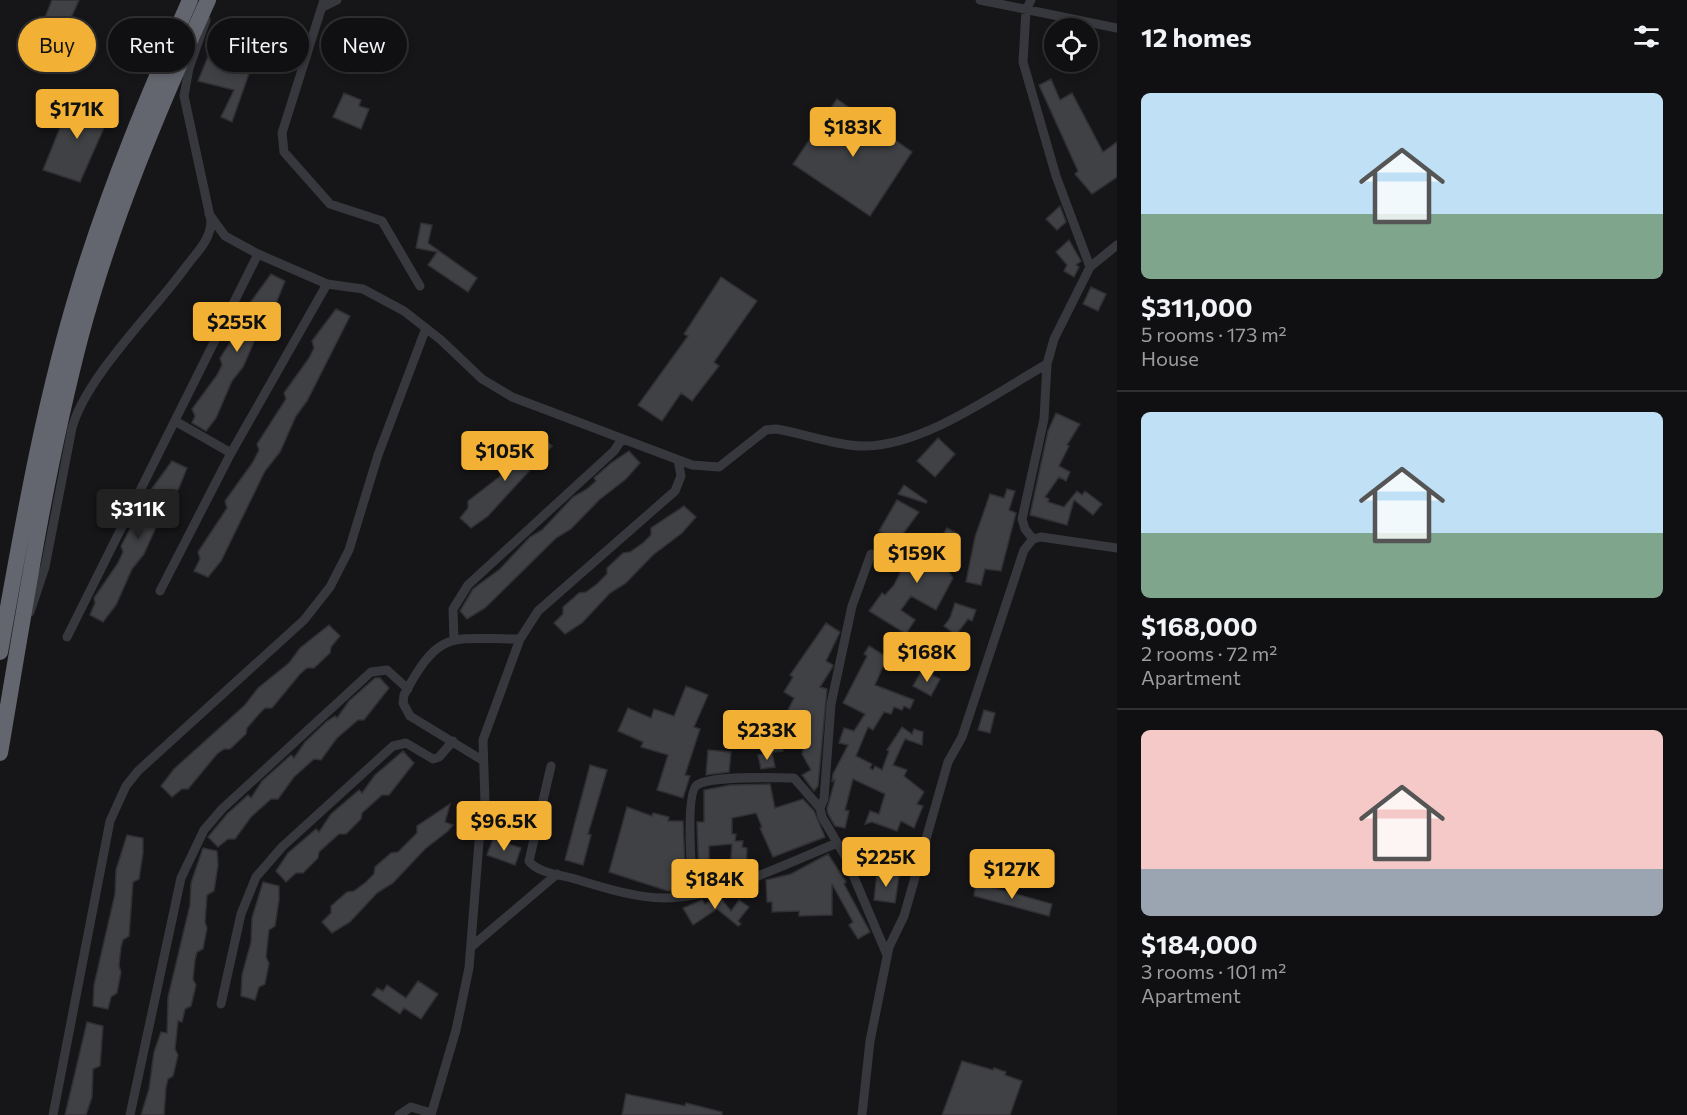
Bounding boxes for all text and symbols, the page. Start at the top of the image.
chip: Buy [18,18,96,72]
chip: Rent [108,18,195,72]
chip: Filters [207,18,309,72]
chip: New [321,18,407,72]
map controls [1044,18,1098,72]
button: locate [1044,18,1098,72]
icon: filters [1630,20,1663,53]
text: 12 homes [1141,21,1252,52]
pin: $171K [35,89,119,140]
text: $171K [50,96,104,120]
pin: $183K [811,107,895,158]
text: $183K [824,114,882,138]
icon: home [1348,132,1456,240]
text: $311,000 [1141,291,1253,322]
pin: $255K [195,302,279,353]
text: $255K [207,309,267,333]
text: 5 rooms · 173 m² [1141,322,1287,346]
text: House [1141,346,1199,370]
pin: $105K [463,431,547,482]
text: $105K [475,438,535,462]
icon: home [1348,451,1456,559]
pin: $311K [96,489,180,540]
text: $311K [110,496,166,520]
pin: $159K [875,533,959,584]
text: $159K [888,540,946,564]
text: $168,000 [1141,610,1257,641]
pin: $168K [885,632,969,683]
text: $168K [897,639,957,663]
text: 2 rooms · 72 m² [1141,641,1277,665]
text: Apartment [1141,665,1241,689]
pin: $233K [725,710,809,761]
text: $233K [737,717,797,741]
icon: home [1348,769,1456,877]
pin: $96.5K [455,801,553,852]
text: $96.5K [471,808,537,832]
pin: $225K [844,837,928,888]
text: $225K [856,844,916,868]
pin: $127K [970,849,1054,900]
text: $127K [984,856,1040,880]
pin: $184K [673,859,757,910]
text: $184K [685,866,745,890]
text: $184,000 [1141,928,1258,959]
text: 3 rooms · 101 m² [1141,959,1286,983]
text: Apartment [1141,983,1241,1007]

